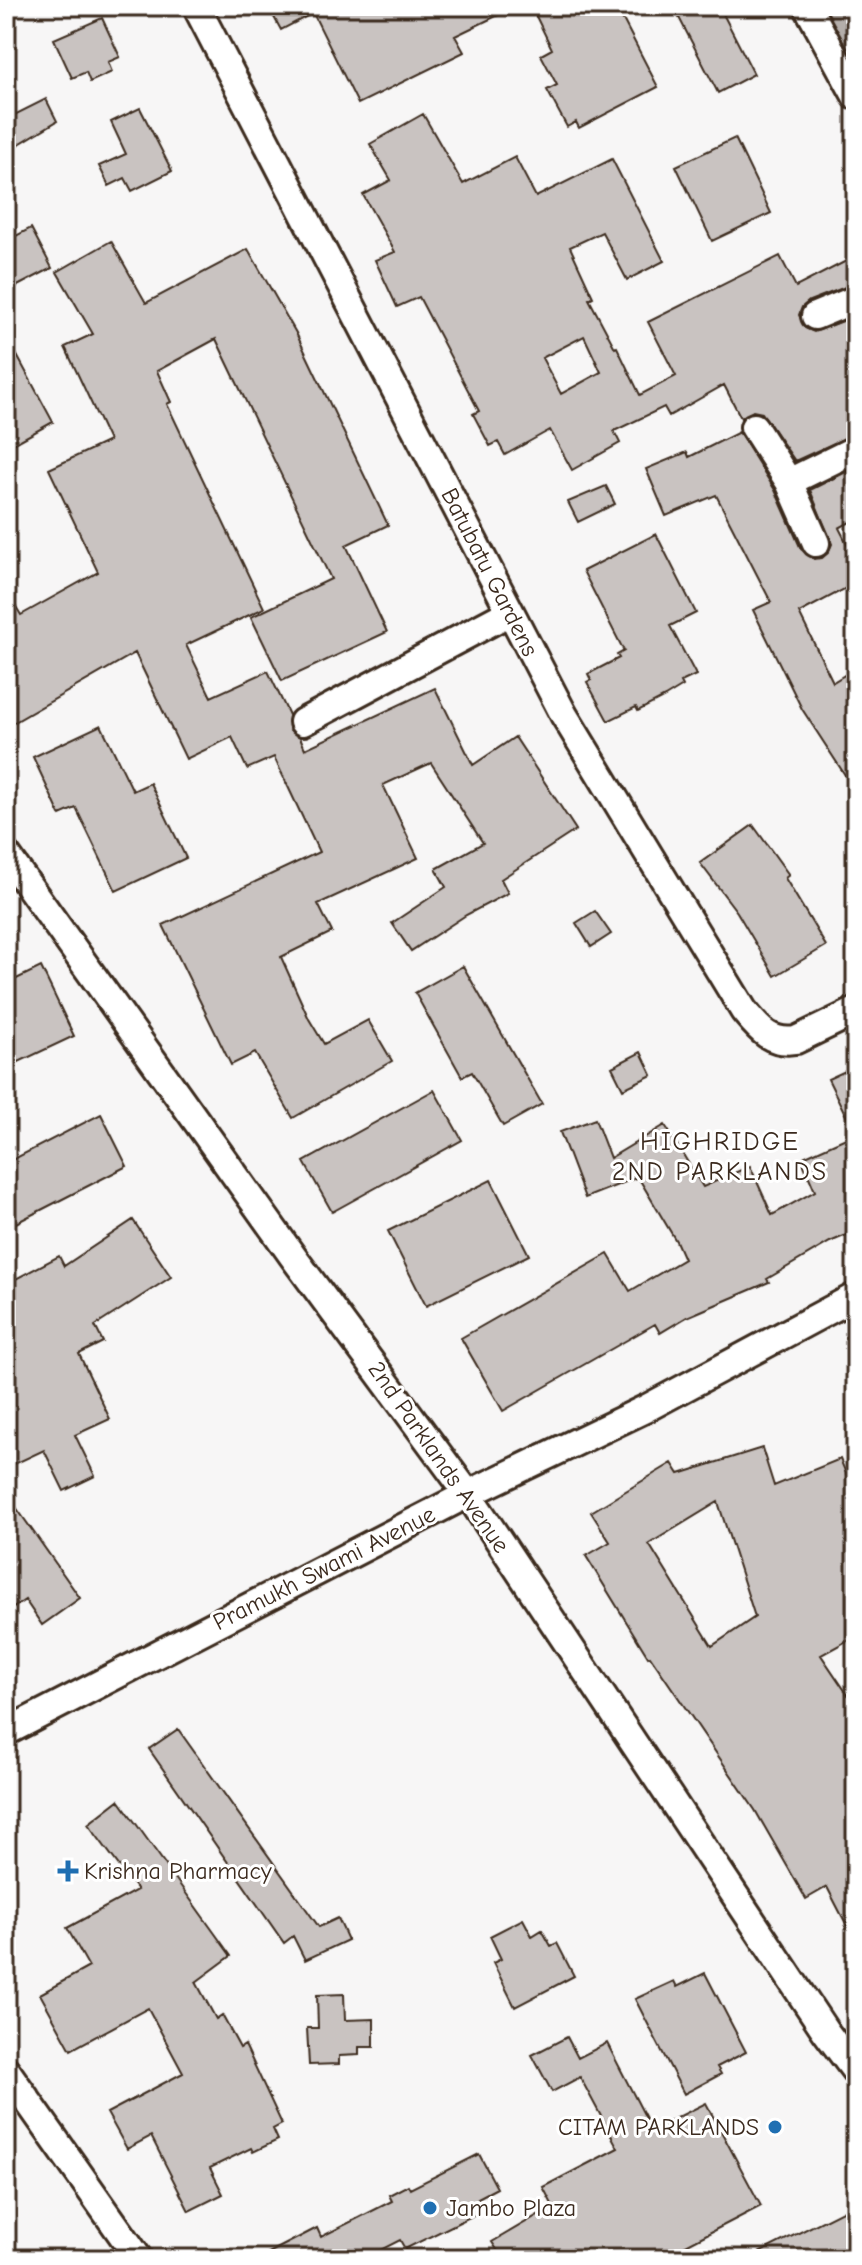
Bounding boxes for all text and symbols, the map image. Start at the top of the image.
street label: Batubatu Gardens [435,483,545,661]
district label: HIGHRIDGE 2ND PARKLANDS [612,1127,828,1187]
street label: 2nd Parklands Avenue [362,1356,516,1558]
street label: Pramukh Swami Avenue [208,1500,440,1636]
place label: Krishna Pharmacy [84,1857,272,1885]
marker: Krishna Pharmacy [59,1862,77,1880]
place label: CITAM PARKLANDS [558,2113,759,2141]
marker: CITAM PARKLANDS [766,2118,784,2136]
place label: Jambo Plaza [446,2194,576,2222]
marker: Jambo Plaza [421,2199,439,2217]

